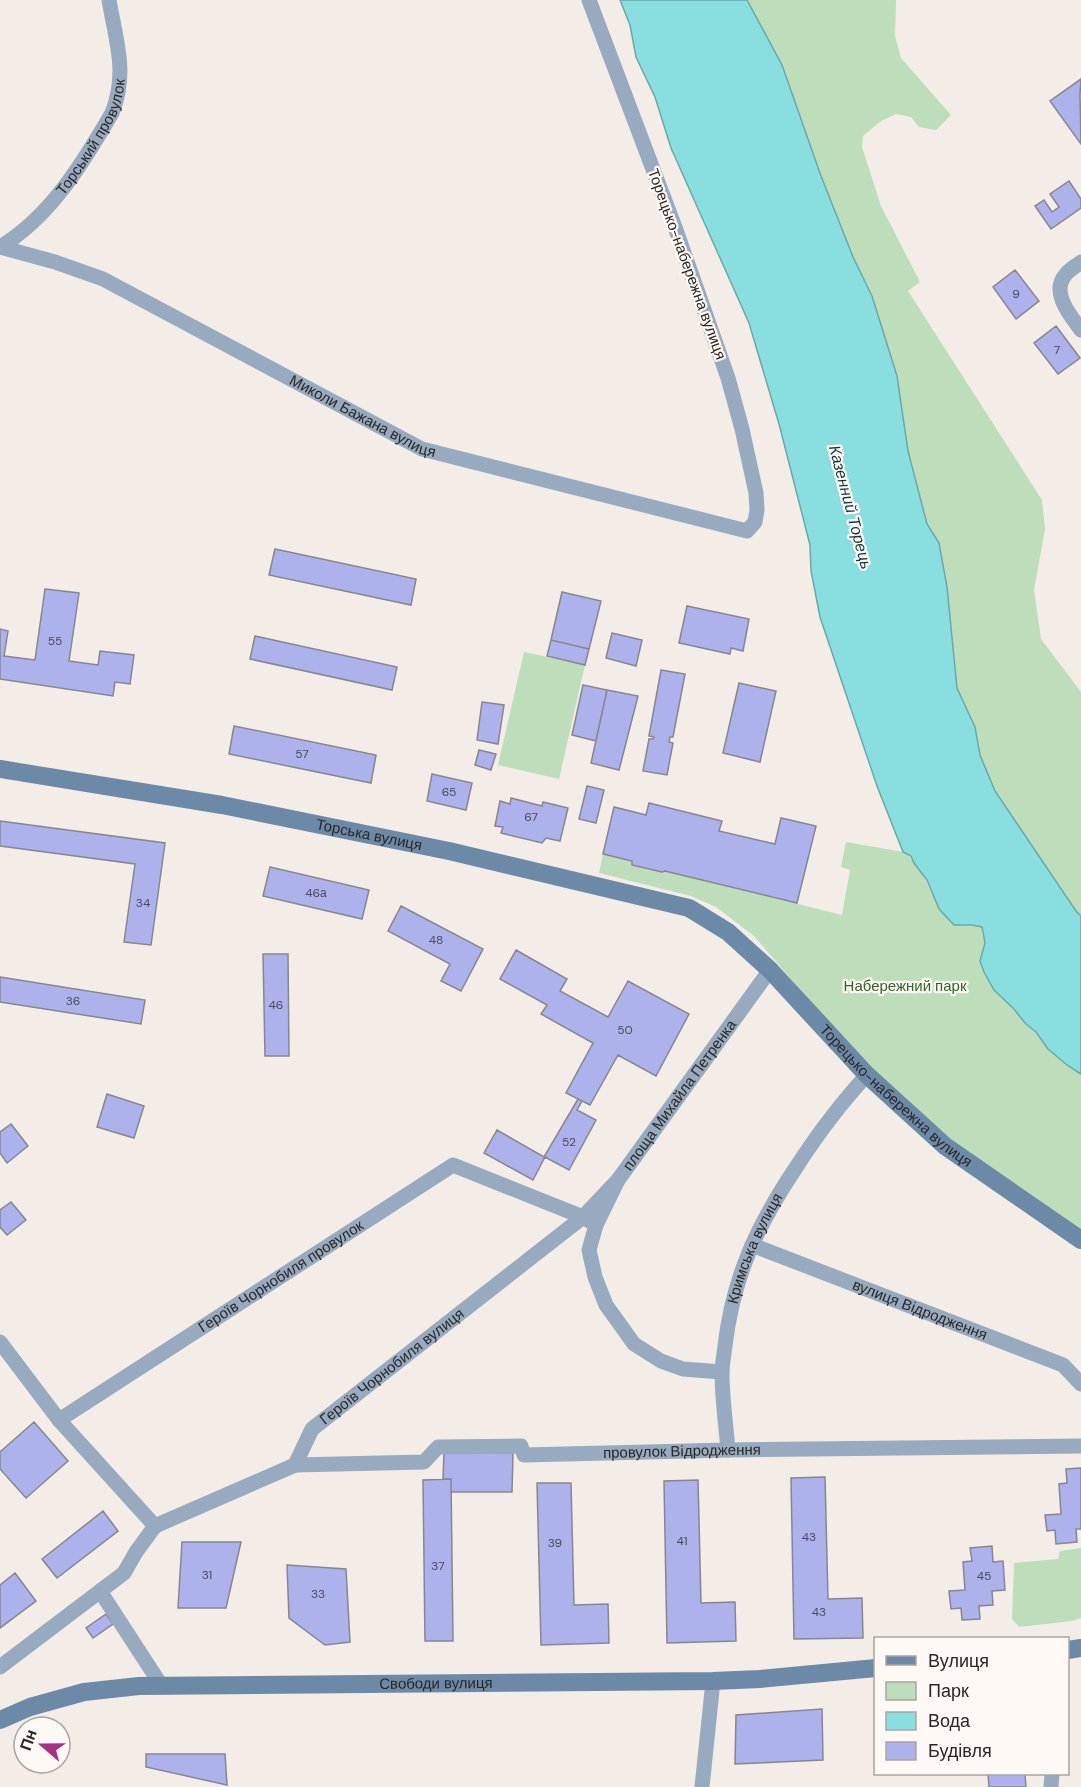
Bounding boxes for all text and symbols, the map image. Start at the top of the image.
street label: Торський провулок [52,78,130,199]
street label: Торецько-набережна вулиця [643,166,731,362]
house number: 9 [1012,286,1020,302]
house number: 7 [1054,342,1060,358]
street label: Миколи Бажана вулиця [286,370,438,462]
water label: Казенний Торець [824,443,877,571]
house number: 55 [48,633,62,649]
house number: 57 [295,746,309,762]
house number: 65 [442,784,456,800]
house number: 67 [524,809,538,825]
street label: Торська вулиця [314,814,424,855]
house number: 46а [305,885,327,901]
house number: 34 [136,895,150,911]
house number: 48 [429,932,443,948]
park label: Набережний парк [844,976,967,996]
house number: 36 [66,993,80,1009]
house number: 46 [269,997,283,1013]
street label: площа Михайла Петренка [618,1015,741,1175]
street label: Торецько-набережна вулиця [815,1020,976,1172]
house number: 50 [617,1022,633,1038]
house number: 52 [562,1134,576,1150]
street label: Кримська вулиця [723,1189,787,1306]
street label: Героїв Чорнобиля провулок [194,1215,368,1337]
street label: вулиця Відродження [850,1275,990,1345]
street label: Героїв Чорнобиля вулиця [316,1304,468,1429]
street label: провулок Відродження [603,1440,761,1463]
house number: 43 [802,1529,816,1545]
house number: 41 [676,1533,688,1549]
house number: 39 [548,1535,562,1551]
house number: 37 [431,1558,445,1574]
house number: 31 [202,1567,212,1583]
house number: 45 [977,1568,991,1584]
house number: 33 [311,1586,325,1602]
house number: 43 [812,1604,826,1620]
legend [874,1637,1069,1775]
text: Вулиця [928,1649,989,1673]
street label: Свободи вулиця [379,1673,493,1694]
text: Парк [928,1679,969,1703]
text: Вода [928,1709,971,1733]
north arrow [12,1715,72,1775]
text: Пн [15,1727,42,1754]
text: Будівля [928,1739,992,1763]

